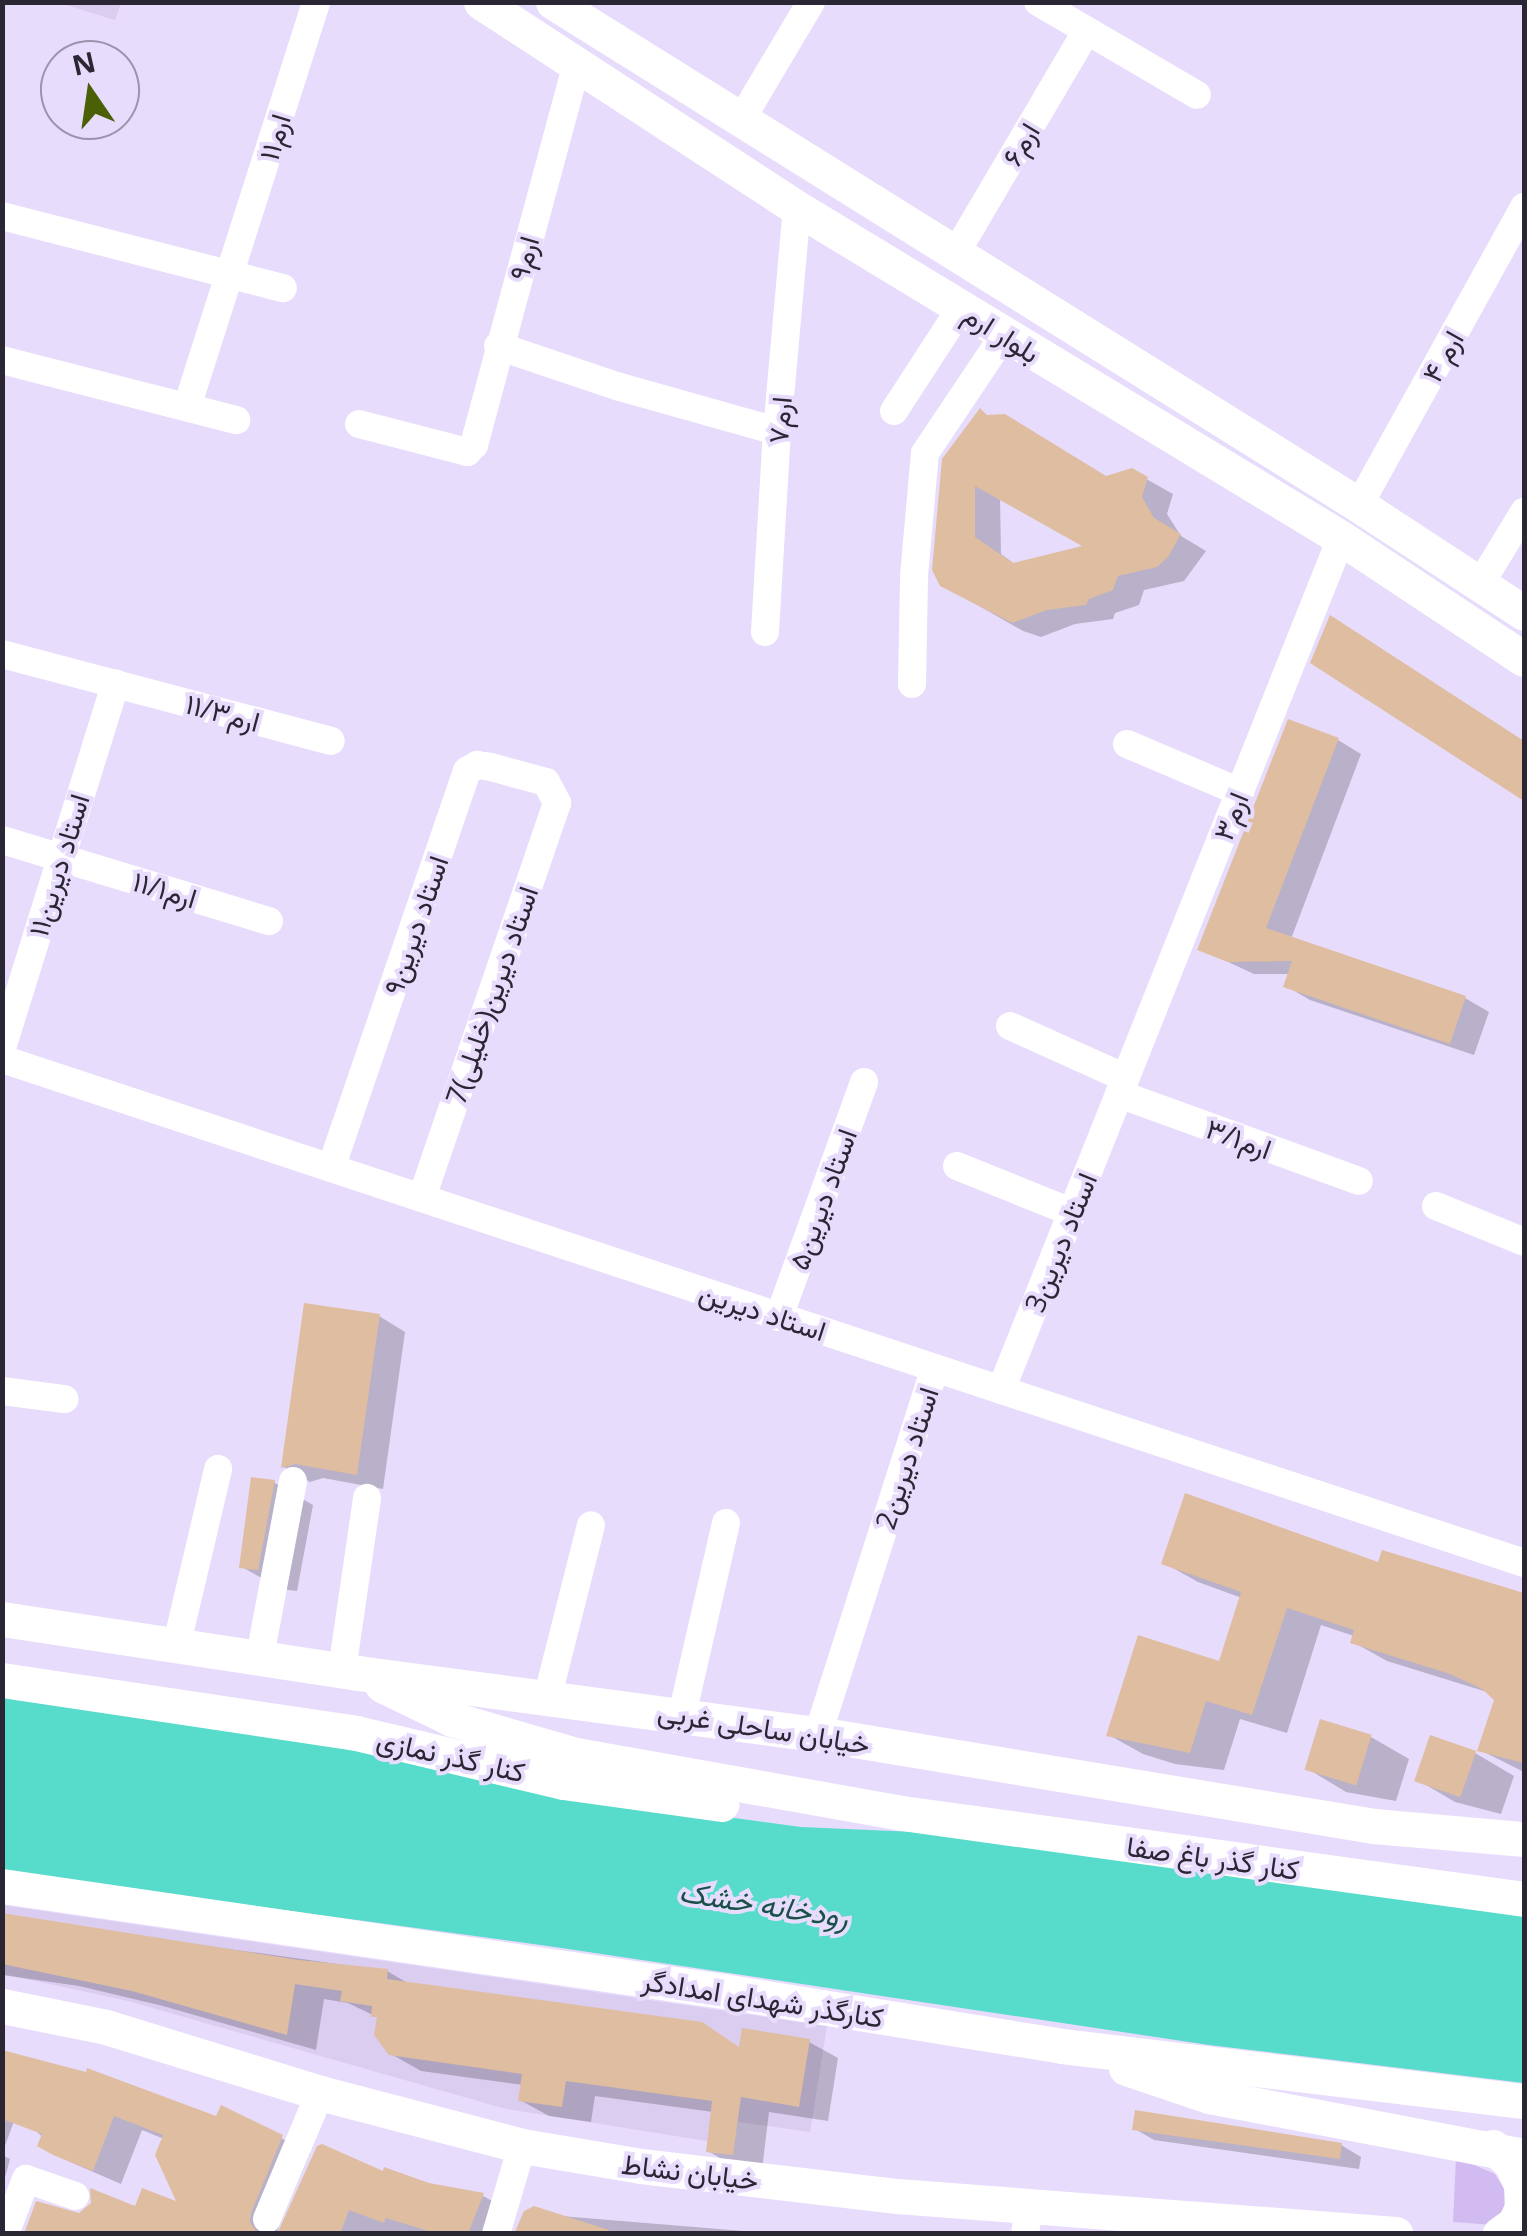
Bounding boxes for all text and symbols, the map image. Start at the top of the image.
north arrow [40,40,140,140]
text: N [68,42,99,84]
street label: ارم۱۱ [251,110,297,164]
street label: ارم۶ [994,116,1046,172]
street label: ارم۹ [501,232,545,284]
street label: بلوار ارم [958,297,1046,369]
street label: ارم ۴ [1414,324,1470,388]
street label: ارم۷ [760,395,798,445]
street label: ۱۱/۳ارم [182,686,264,738]
street label: ارم۳ [1205,787,1255,845]
street label: استاد دیرین۱۱ [20,790,96,940]
street label: استاد دیرین۹ [376,851,454,999]
street label: ۱۱/۱ارم [129,863,201,915]
street label: 7استاد دیرین(خلیلی) [438,882,544,1108]
street label: ۳/۱ارم [1202,1111,1276,1165]
street label: استاد دیرین۵ [781,1124,863,1274]
street label: 3استاد دیرین [1017,1168,1103,1316]
street label: استاد دیرین [695,1275,831,1347]
street label: 2استاد دیرین [867,1383,945,1533]
street label: خیابان ساحلی غربی [656,1694,872,1760]
street label: کنار گذر نمازی [374,1722,528,1788]
street label: کنار گذر باغ صفا [1125,1828,1301,1886]
water label: رودخانه خشک [677,1873,851,1935]
street label: کنارگذر شهدای امدادگر [640,1962,886,2034]
street label: خیابان نشاط [620,2146,760,2196]

